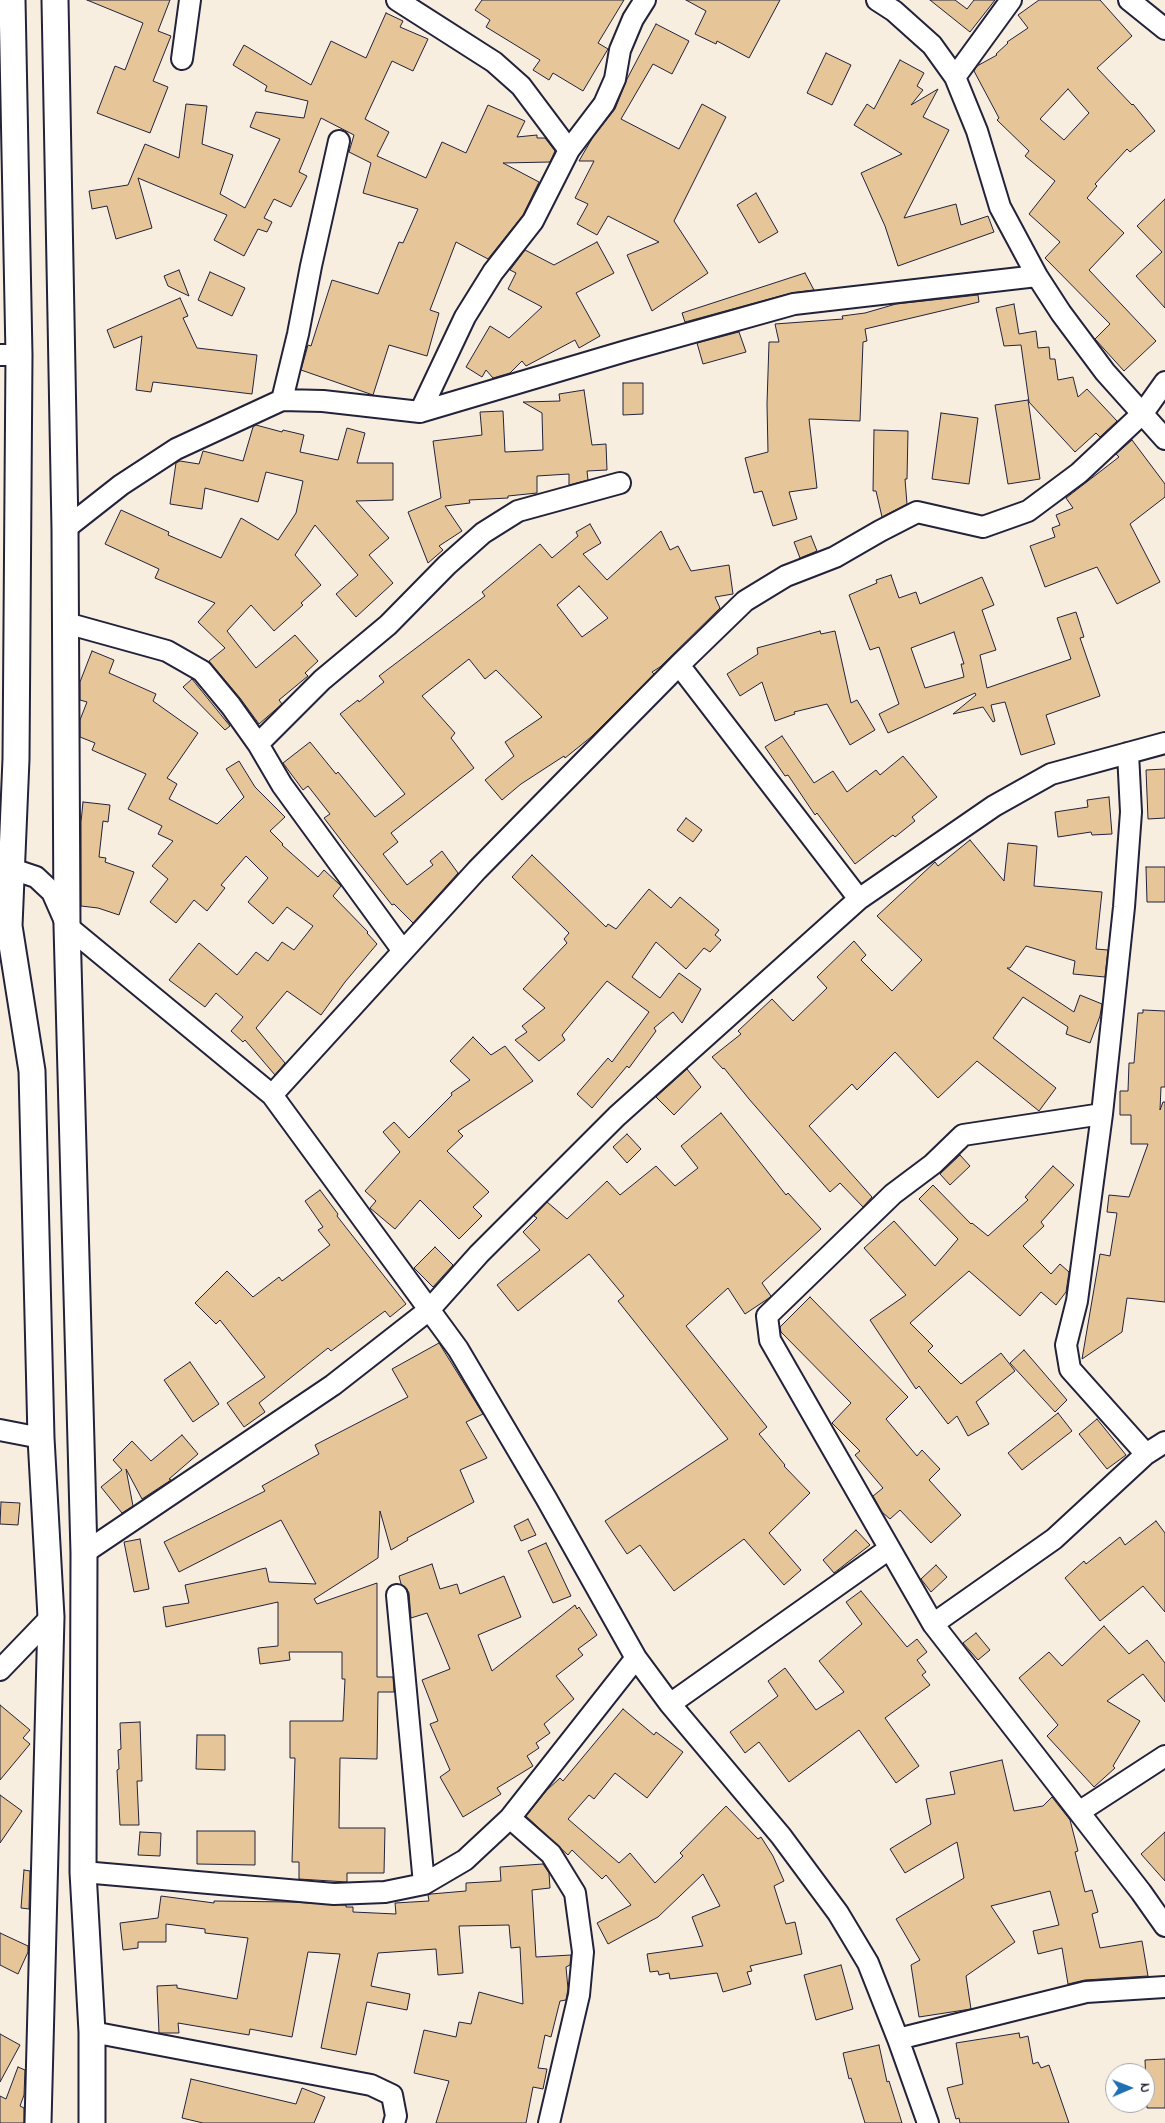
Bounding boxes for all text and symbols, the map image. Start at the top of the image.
north arrow [1105,2063,1155,2113]
text: N [1134,2083,1155,2093]

